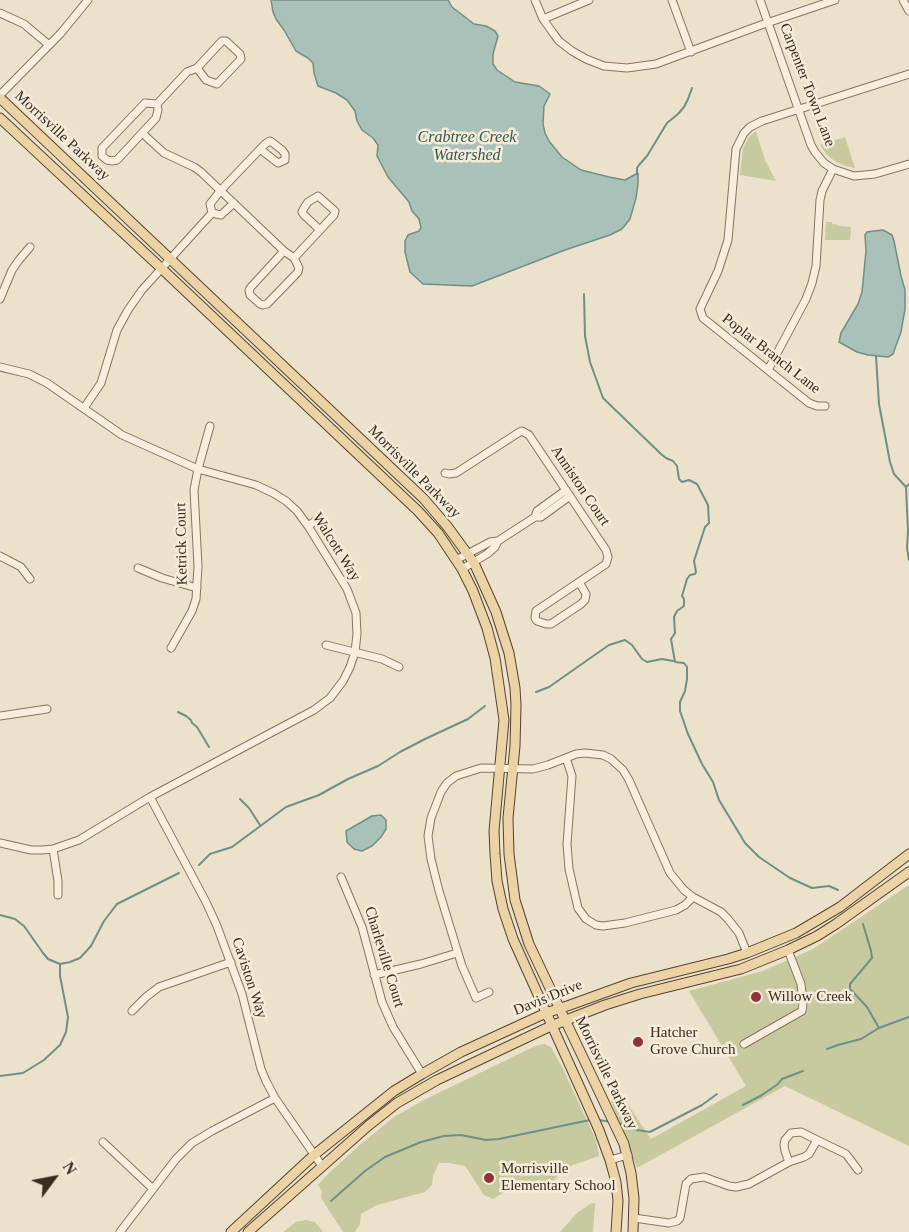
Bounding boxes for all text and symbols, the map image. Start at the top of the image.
street label: Carpenter Town Lane [775,21,839,149]
street label: Morrisville Parkway [11,87,113,185]
water label: Crabtree Creek Watershed [418,128,516,166]
street label: Poplar Branch Lane [718,310,824,398]
street label: Morrisville Parkway [364,422,464,522]
street label: Anniston Court [547,442,613,530]
street label: Ketrick Court [172,502,192,586]
street label: Walcott Way [308,510,364,584]
street label: Charleville Court [360,904,408,1010]
street label: Caviston Way [227,935,271,1021]
street label: Davis Drive [511,976,585,1020]
place label: Willow Creek [768,988,852,1006]
marker: Willow Creek [749,990,763,1004]
street label: Morrisville Parkway [571,1013,641,1133]
place label: Hatcher Grove Church [650,1024,735,1059]
marker: Hatcher Grove Church [631,1035,645,1049]
north arrow [24,1148,84,1208]
text: N [59,1159,80,1178]
place label: Morrisville Elementary School [501,1160,616,1195]
marker: Morrisville Elementary School [482,1171,496,1185]

